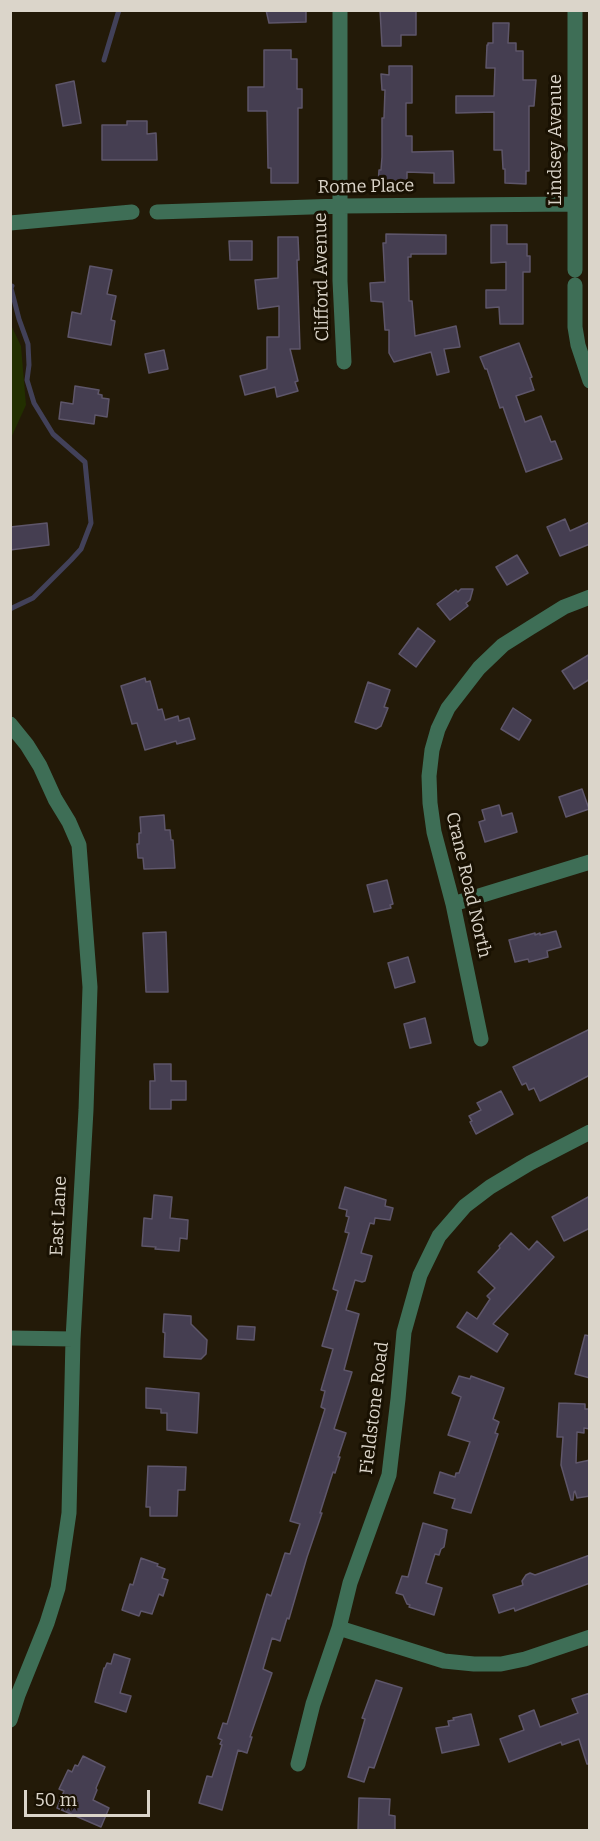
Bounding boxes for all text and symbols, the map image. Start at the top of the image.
street label: Lindsey Avenue [545,74,567,206]
street label: Rome Place [318,175,414,199]
street label: Clifford Avenue [310,212,334,342]
street label: Crane Road North [441,810,495,960]
street label: East Lane [46,1175,72,1257]
street label: Fieldstone Road [356,1341,394,1475]
scale bar [27,1778,153,1816]
text: 50 m [35,1789,77,1811]

